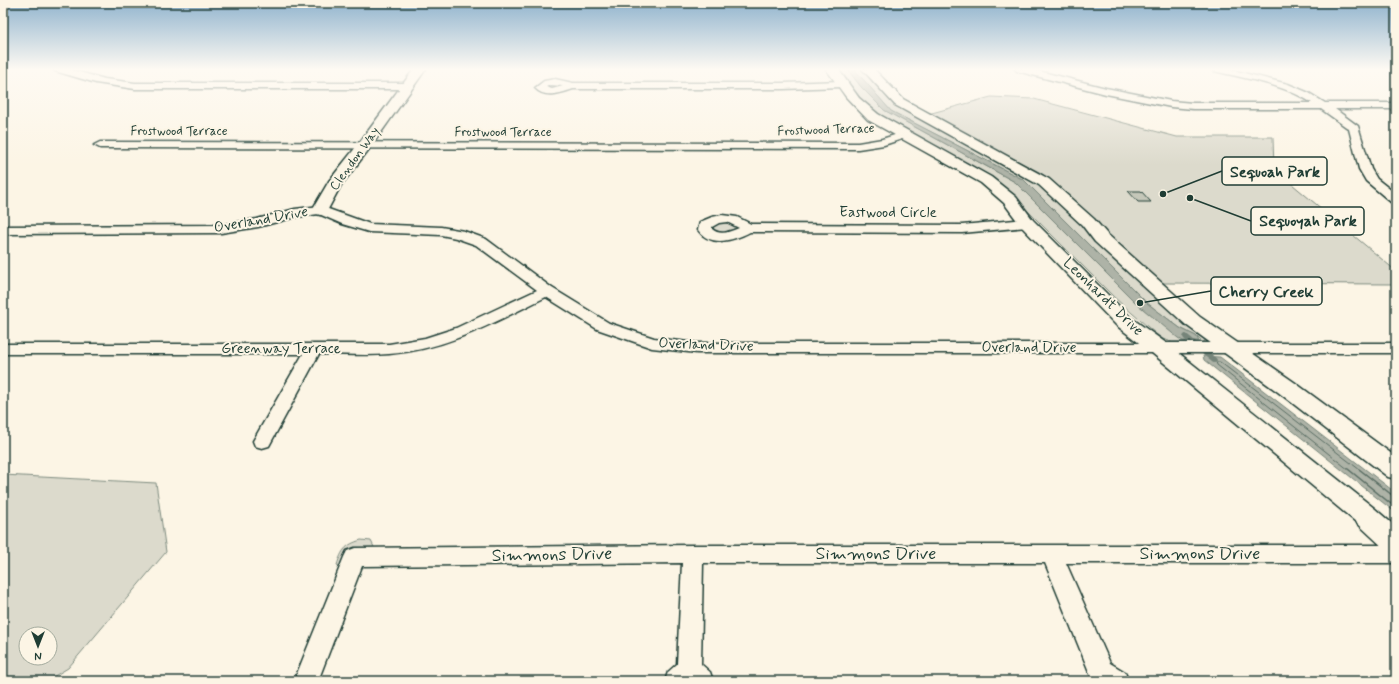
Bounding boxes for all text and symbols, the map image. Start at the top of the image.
street label: Frostwood Terrace [777,120,875,140]
street label: Frostwood Terrace [130,123,228,140]
street label: Clendon Way [326,124,384,194]
street label: Frostwood Terrace [454,124,552,141]
callout: Sequoah Park [1222,157,1327,185]
text: Sequoah Park [1230,162,1320,183]
street label: Overland Drive [212,202,310,238]
street label: Eastwood Circle [839,203,937,223]
callout: Sequoyah Park [1251,207,1364,235]
text: Sequoyah Park [1259,211,1357,232]
street label: Leonhardt Drive [1058,253,1148,341]
callout: Cherry Creek [1211,277,1322,305]
text: Cherry Creek [1219,282,1314,303]
street label: Overland Drive [658,333,754,357]
street label: Overland Drive [981,338,1077,358]
street label: Greenway Terrace [221,339,341,359]
street label: Simmons Drive [491,542,613,568]
street label: Simmons Drive [816,542,936,566]
street label: Simmons Drive [1140,542,1260,566]
north arrow [18,626,58,666]
text: N [34,648,42,662]

